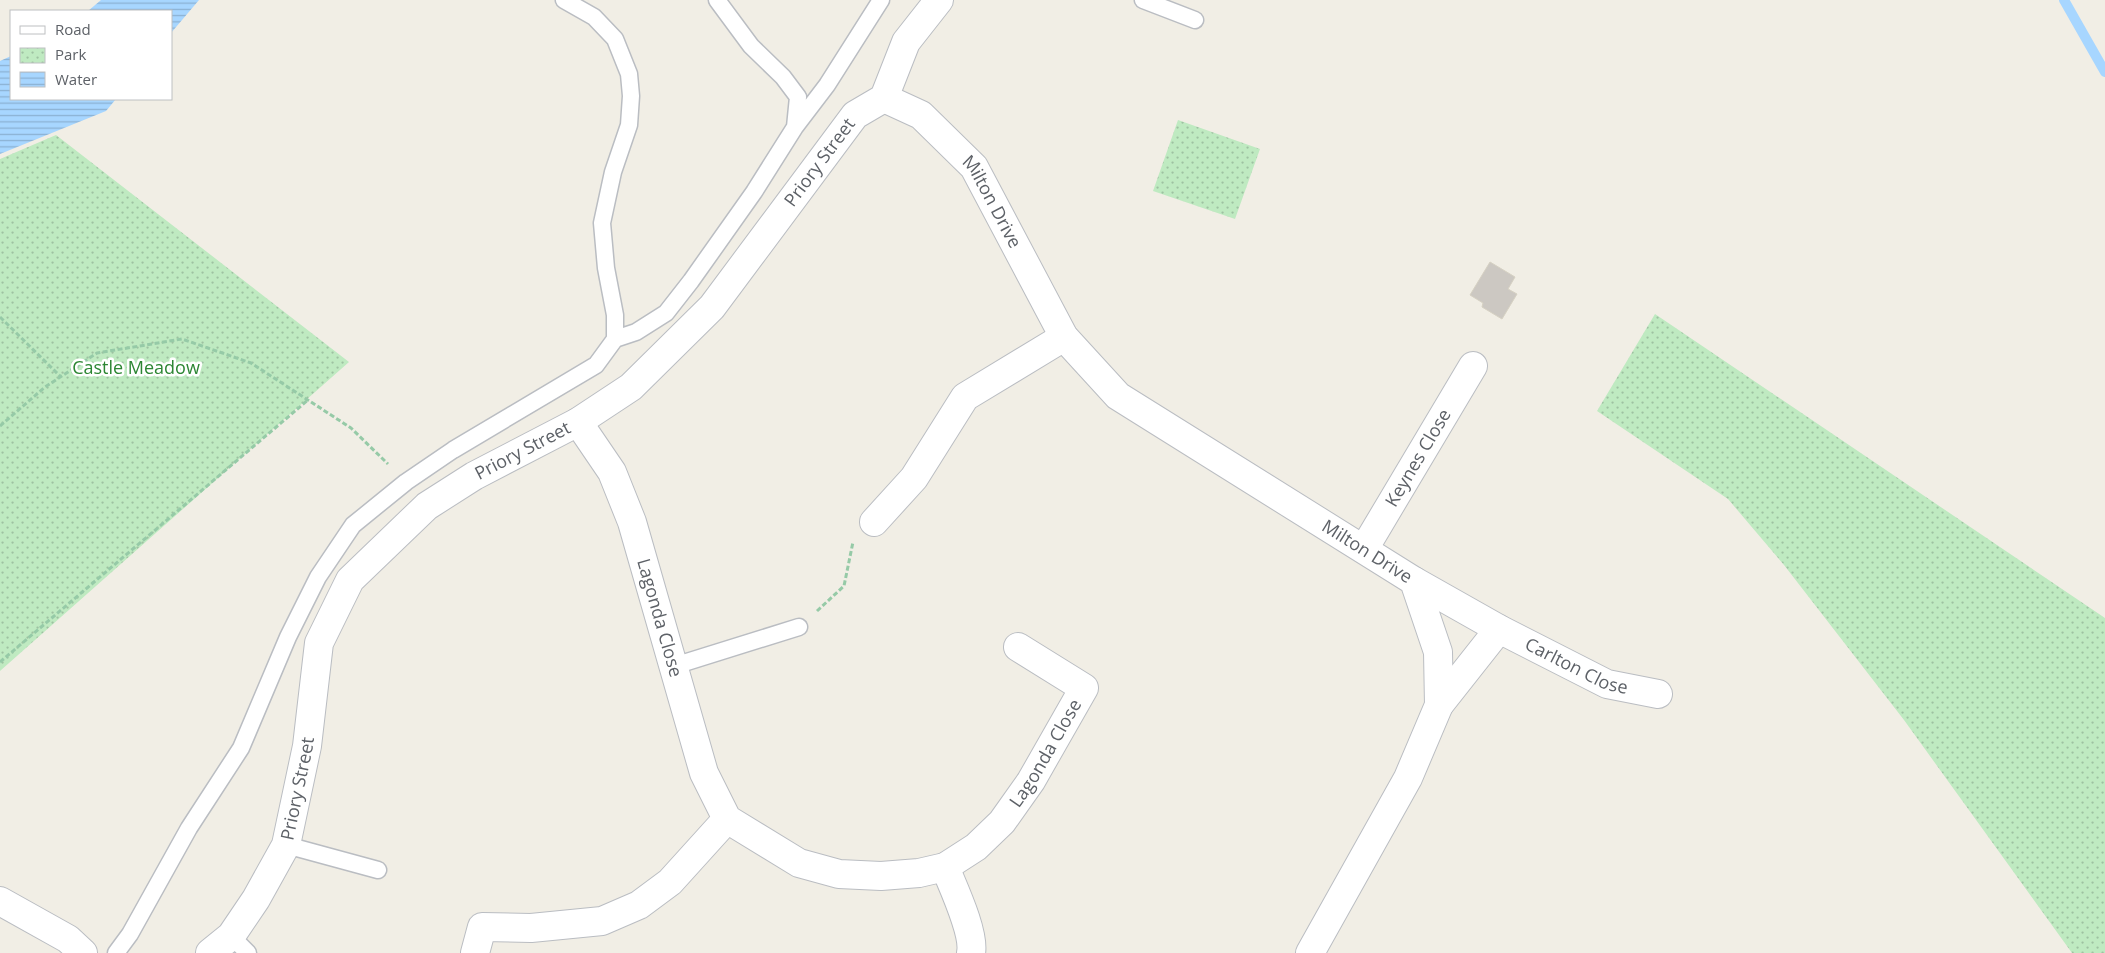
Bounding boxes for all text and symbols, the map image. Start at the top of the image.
legend [10,10,172,100]
text: Road [55,19,91,39]
text: Park [55,44,86,64]
text: Water [55,69,97,89]
street label: Priory Street [778,113,860,211]
street label: Milton Drive [958,149,1028,252]
park label: Castle Meadow [72,355,200,379]
street label: Keynes Close [1379,404,1456,511]
street label: Priory Street [470,415,574,485]
street label: Milton Drive [1318,514,1417,588]
street label: Lagonda Close [632,556,689,680]
street label: Carlton Close [1521,631,1630,699]
street label: Lagonda Close [1003,694,1086,812]
street label: Priory Street [274,736,319,842]

